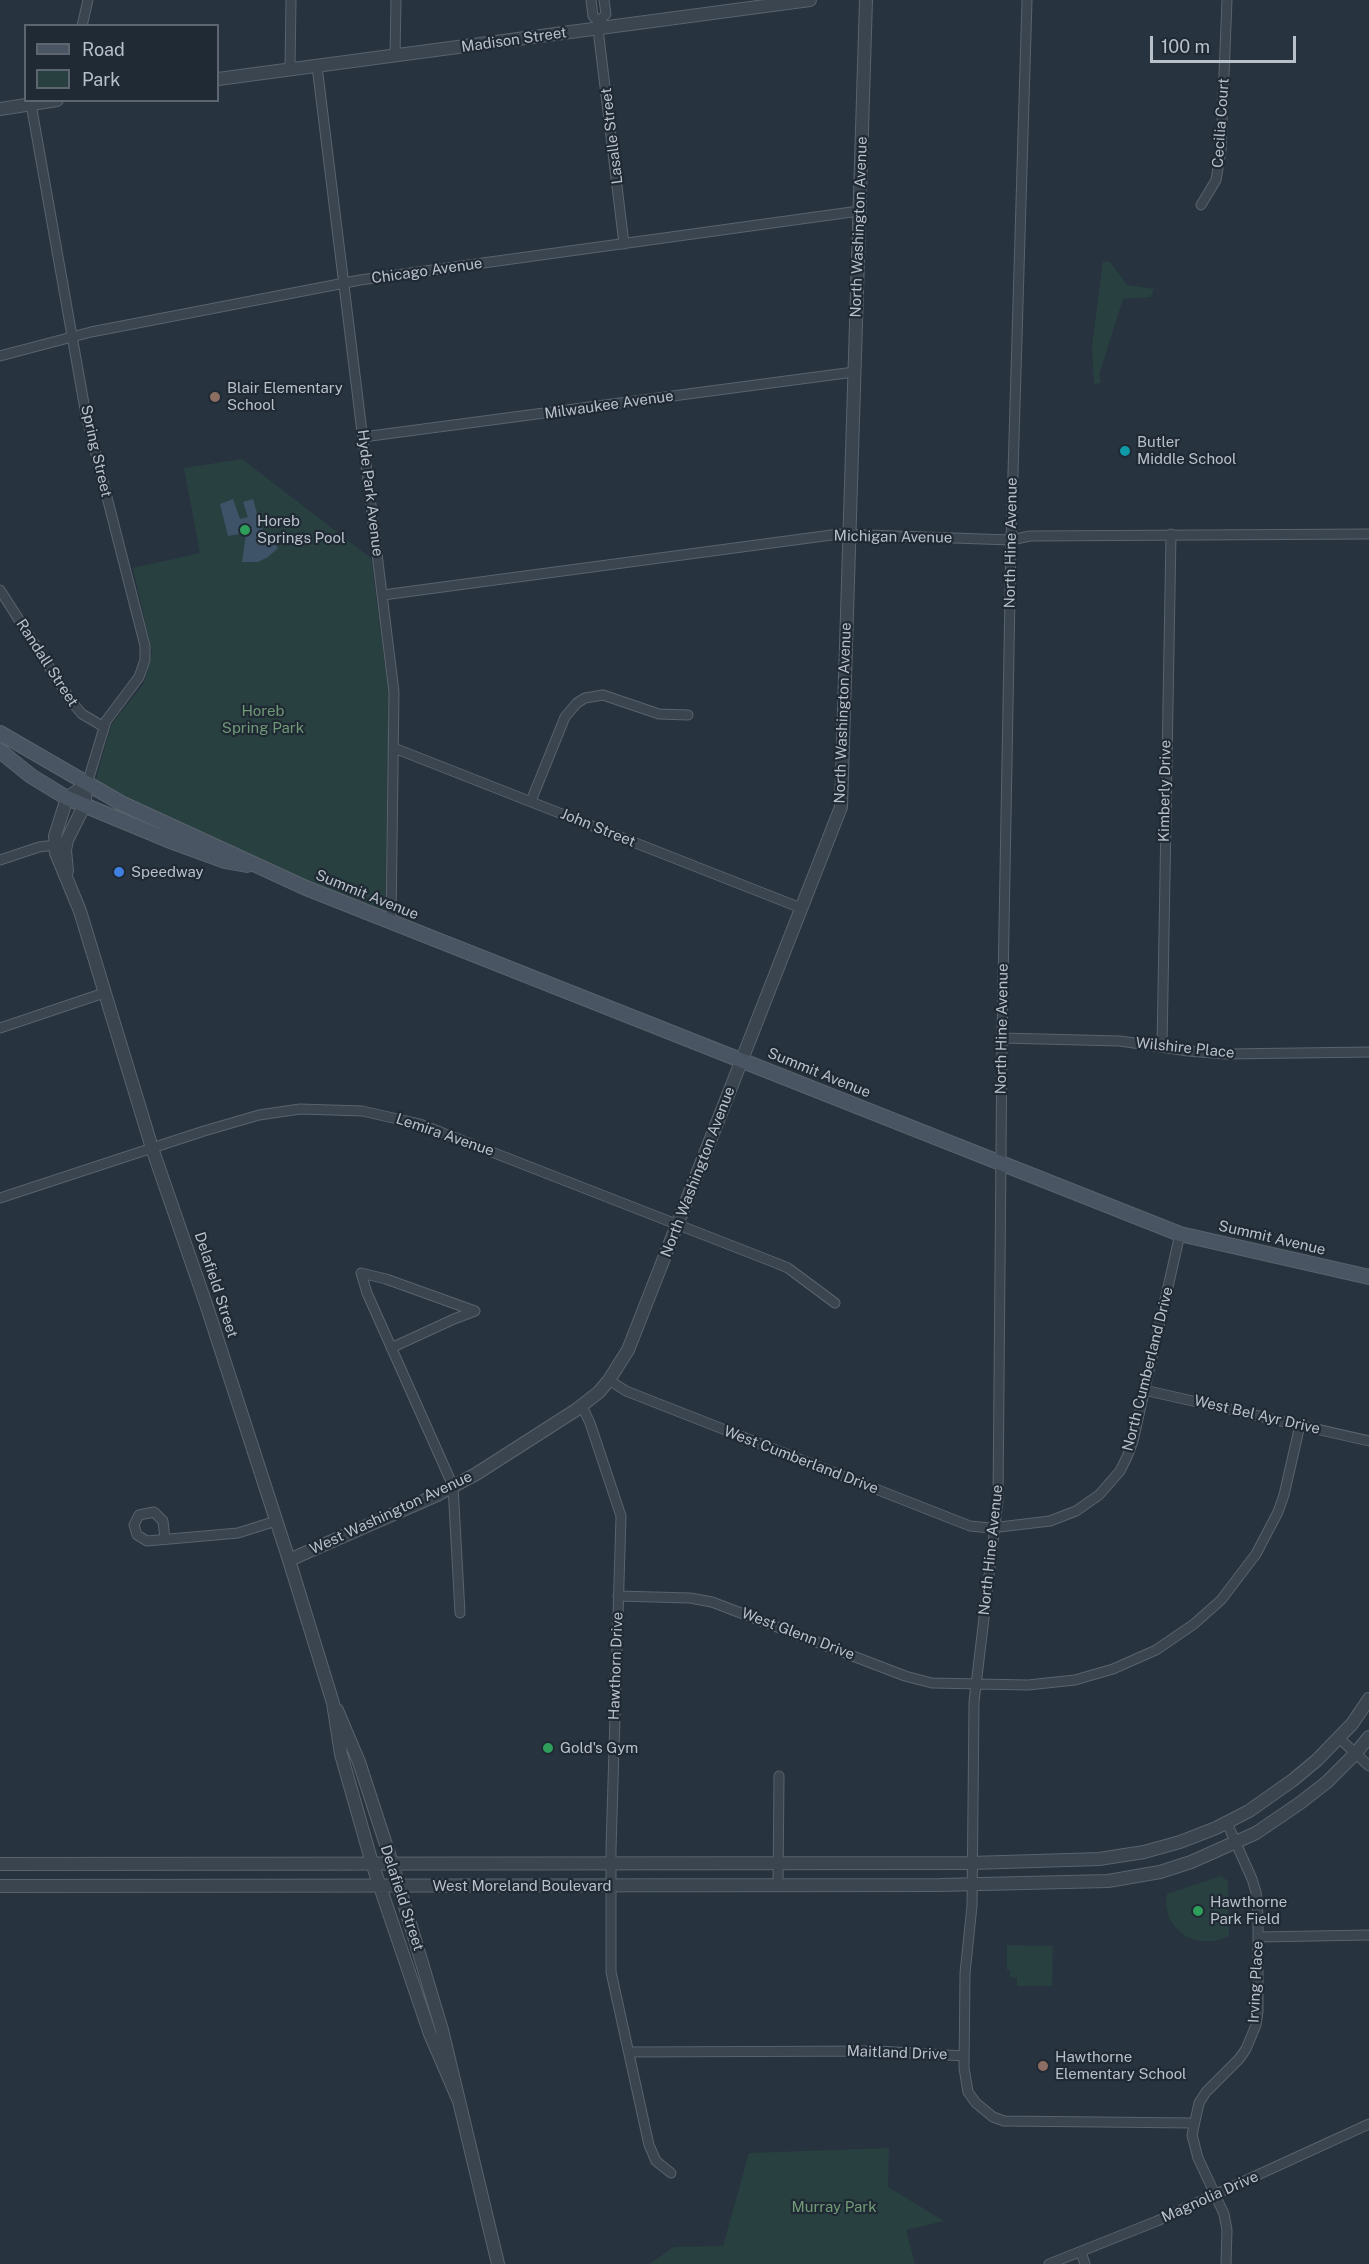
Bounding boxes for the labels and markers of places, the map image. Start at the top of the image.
place label: Blair Elementary School [227,379,343,414]
marker: Blair Elementary School [208,390,222,404]
place label: Butler Middle School [1137,433,1237,468]
marker: Butler Middle School [1118,444,1132,458]
place label: Horeb Springs Pool [257,512,346,547]
marker: Horeb Springs Pool [238,523,252,537]
place label: Speedway [131,863,204,881]
marker: Speedway [112,865,126,879]
place label: Gold's Gym [560,1739,638,1757]
marker: Gold's Gym [541,1741,555,1755]
place label: Hawthorne Park Field [1210,1893,1287,1928]
marker: Hawthorne Park Field [1191,1904,1205,1918]
place label: Hawthorne Elementary School [1055,2048,1187,2083]
marker: Hawthorne Elementary School [1036,2059,1050,2073]

